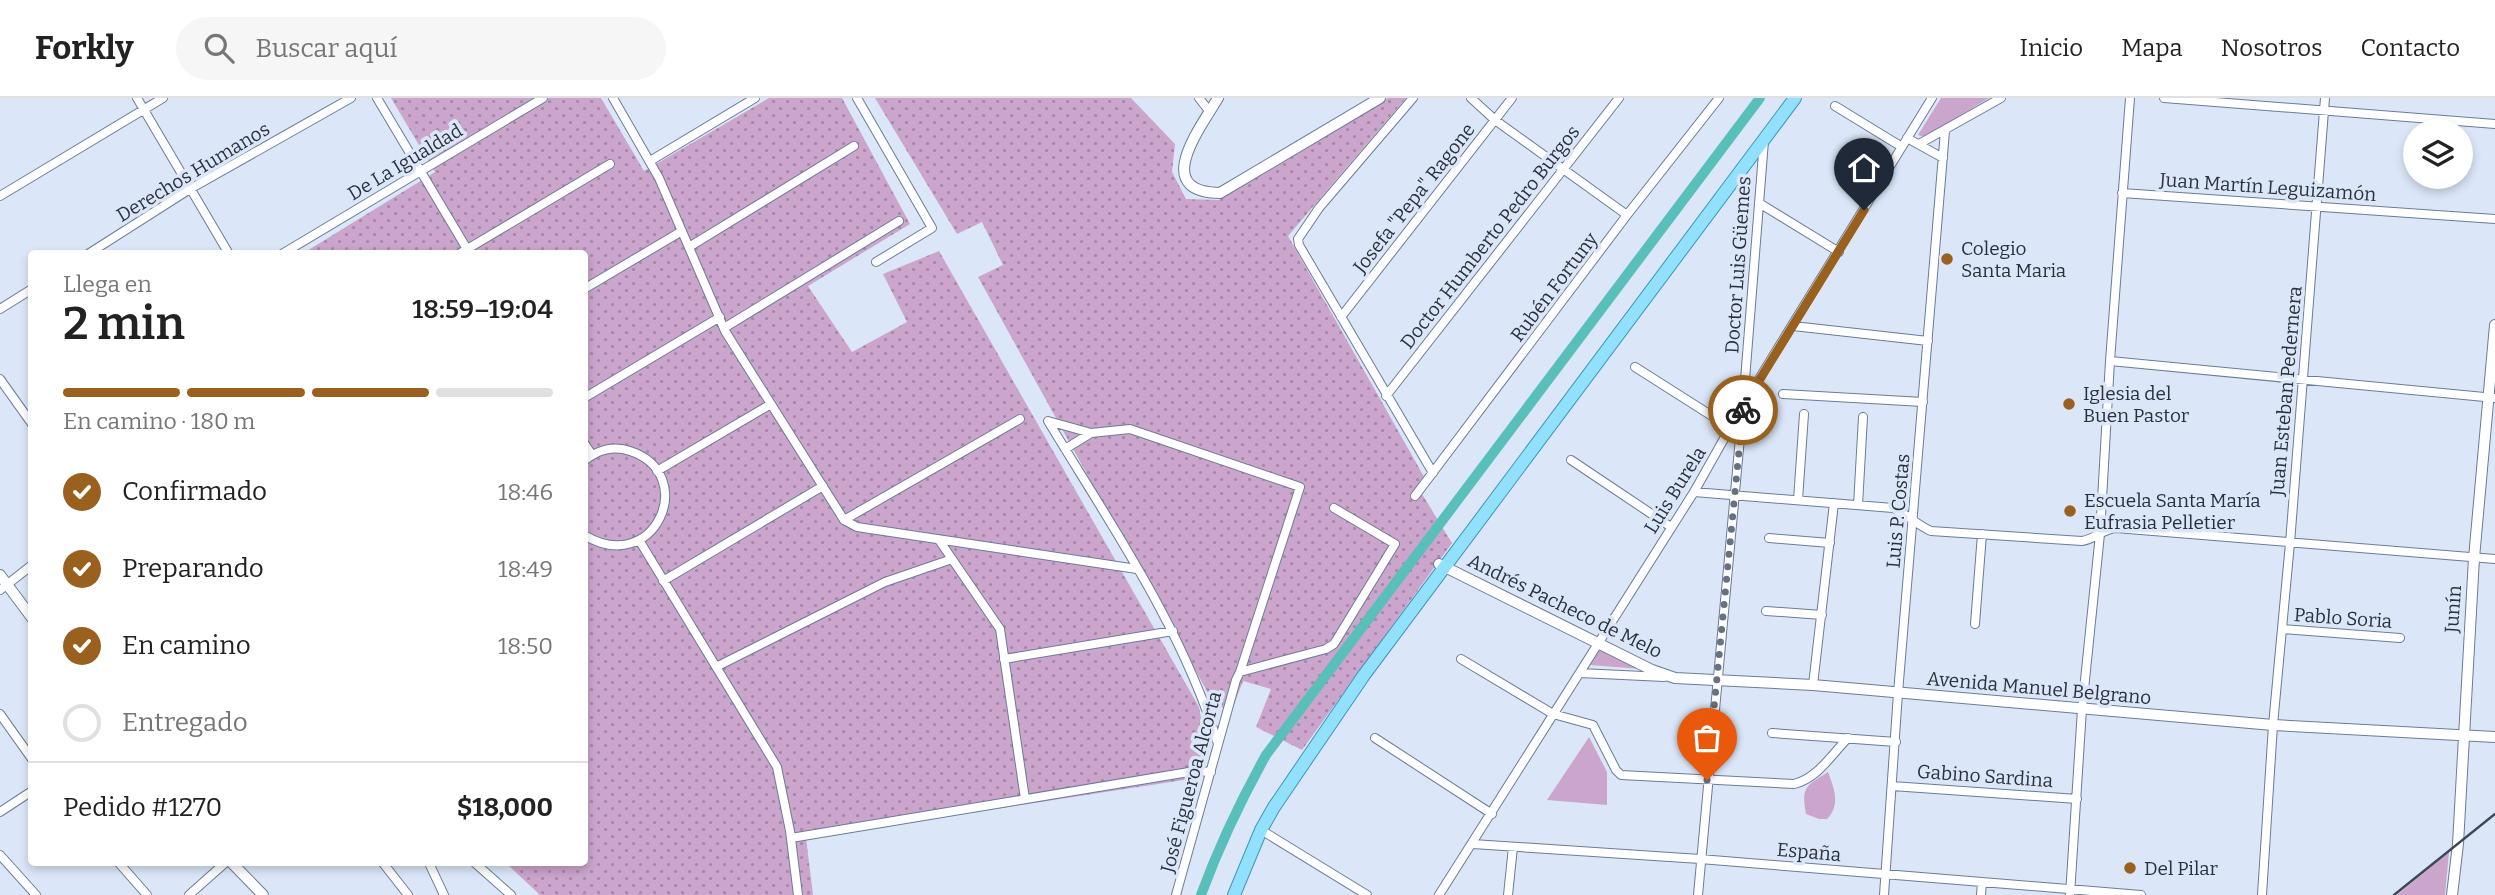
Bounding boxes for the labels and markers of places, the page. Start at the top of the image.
pin [1834,138,1894,210]
place label: Colegio Santa Maria [1961,237,2067,282]
marker: Colegio Santa Maria [1939,251,1955,267]
place label: Iglesia del Buen Pastor [2083,382,2190,427]
marker: Iglesia del Buen Pastor [2061,396,2077,412]
place label: Escuela Santa María Eufrasia Pelletier [2084,489,2261,534]
marker: Escuela Santa María Eufrasia Pelletier [2062,503,2078,519]
pin [1677,708,1737,780]
place label: Del Pilar [2144,857,2219,880]
marker: Del Pilar [2122,860,2138,876]

